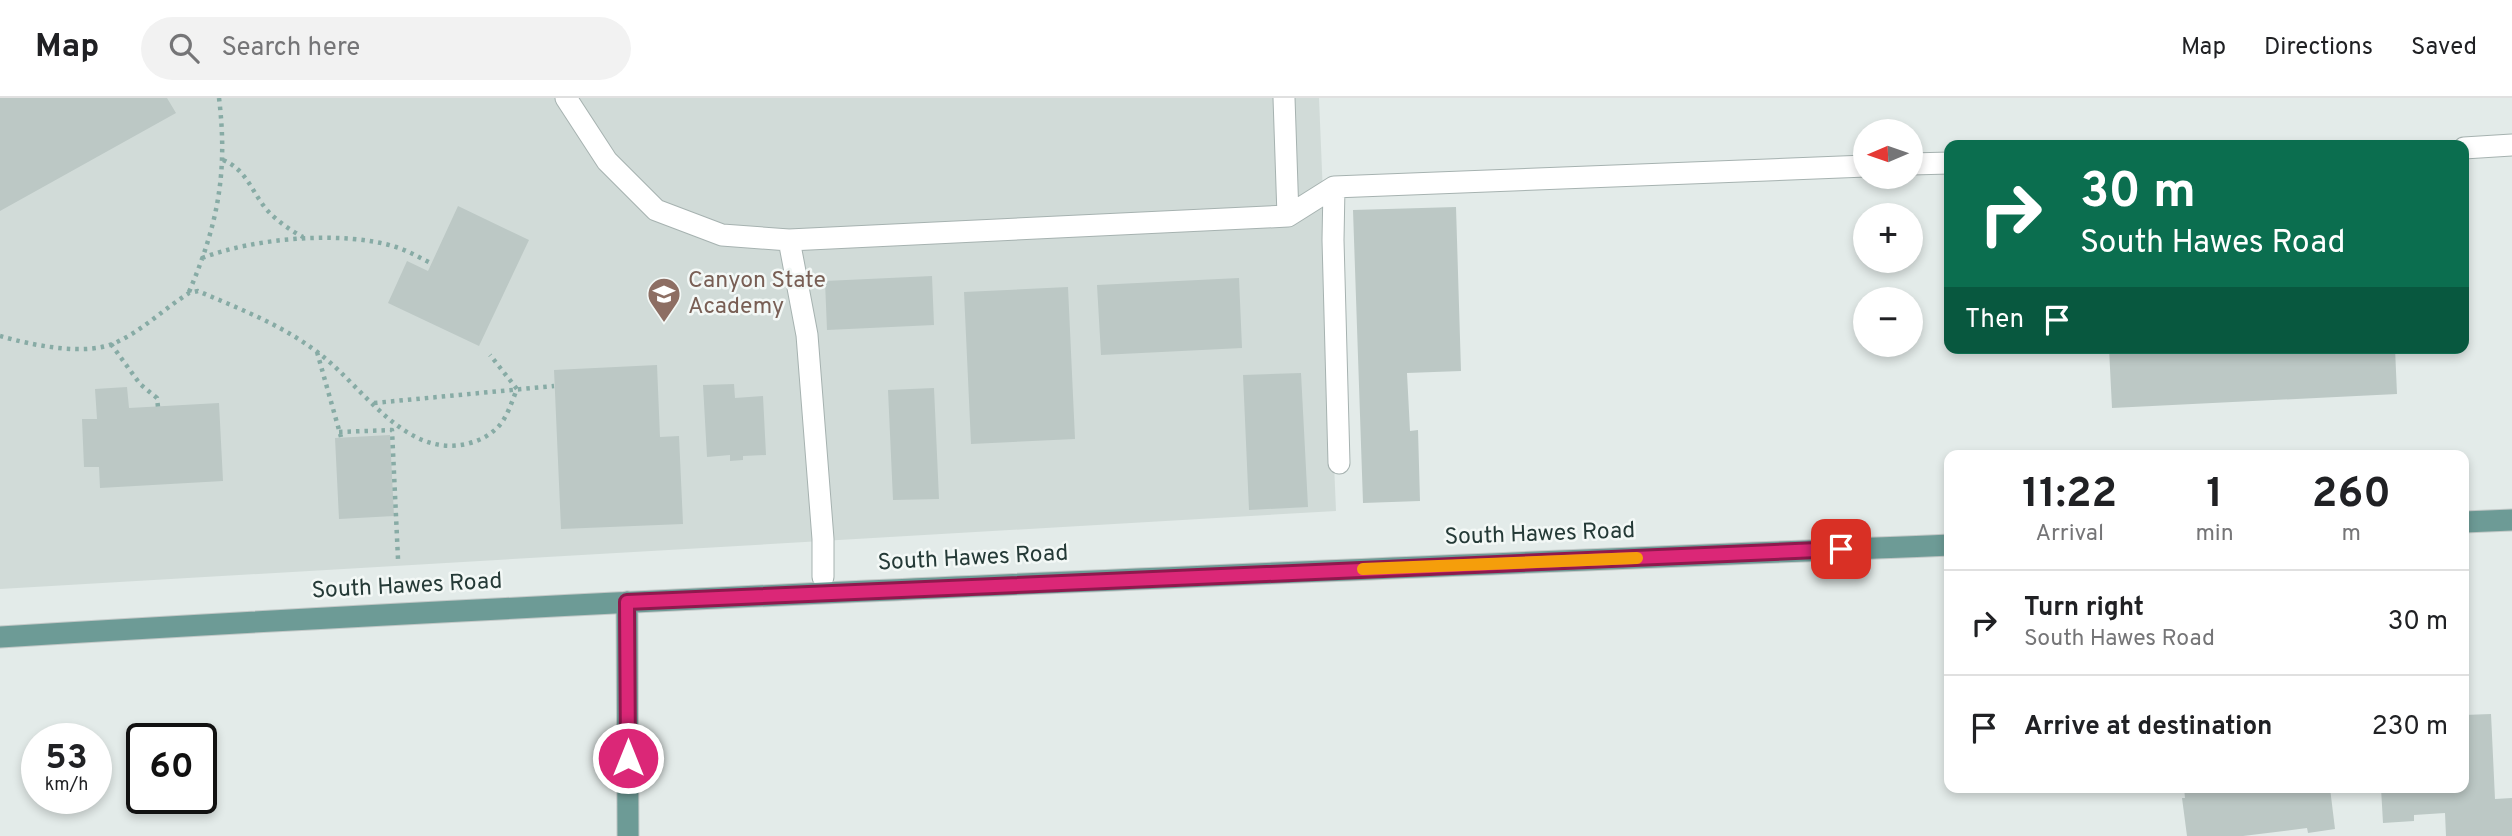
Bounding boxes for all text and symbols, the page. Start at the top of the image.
search box [141,17,631,80]
text: Map [35,27,99,69]
icon: search [165,29,203,67]
text: Search here [221,32,360,65]
text: Map [2181,33,2226,63]
text: Directions [2264,33,2373,63]
text: Saved [2411,33,2477,63]
north arrow [1853,119,1923,189]
map controls [1853,119,1923,357]
text: 30 m [2080,163,2196,225]
icon: right [1965,168,2056,259]
button: + [1853,203,1923,273]
text: South Hawes Road [2080,224,2345,264]
place label: Canyon State Academy [688,267,826,322]
school or university icon: Canyon State Academy [645,275,683,324]
button: − [1853,287,1923,357]
icon: arrive [2038,301,2076,339]
text: Then [1965,304,2024,337]
text: 11:22 [2022,469,2117,522]
text: 1 [2206,469,2223,522]
text: 260 [2312,469,2391,522]
street label: South Hawes Road [1444,517,1636,553]
pin [1811,519,1871,579]
text: Arrival [2035,520,2104,549]
text: min [2195,520,2234,549]
text: m [2342,520,2361,549]
icon: arrive [1822,530,1860,568]
street label: South Hawes Road [877,540,1069,578]
street label: South Hawes Road [311,568,503,606]
text: Turn right [2024,592,2144,625]
icon: right [1965,604,2003,642]
text: 30 m [2388,606,2448,639]
text: South Hawes Road [2024,625,2215,654]
icon: arrive [1965,709,2003,747]
text: Arrive at destination [2024,711,2272,744]
text: 230 m [2372,711,2448,744]
position arrow [591,721,665,795]
speed limit sign: 60 [126,723,217,814]
text: 53 [45,737,88,781]
text: km/h [45,774,88,797]

